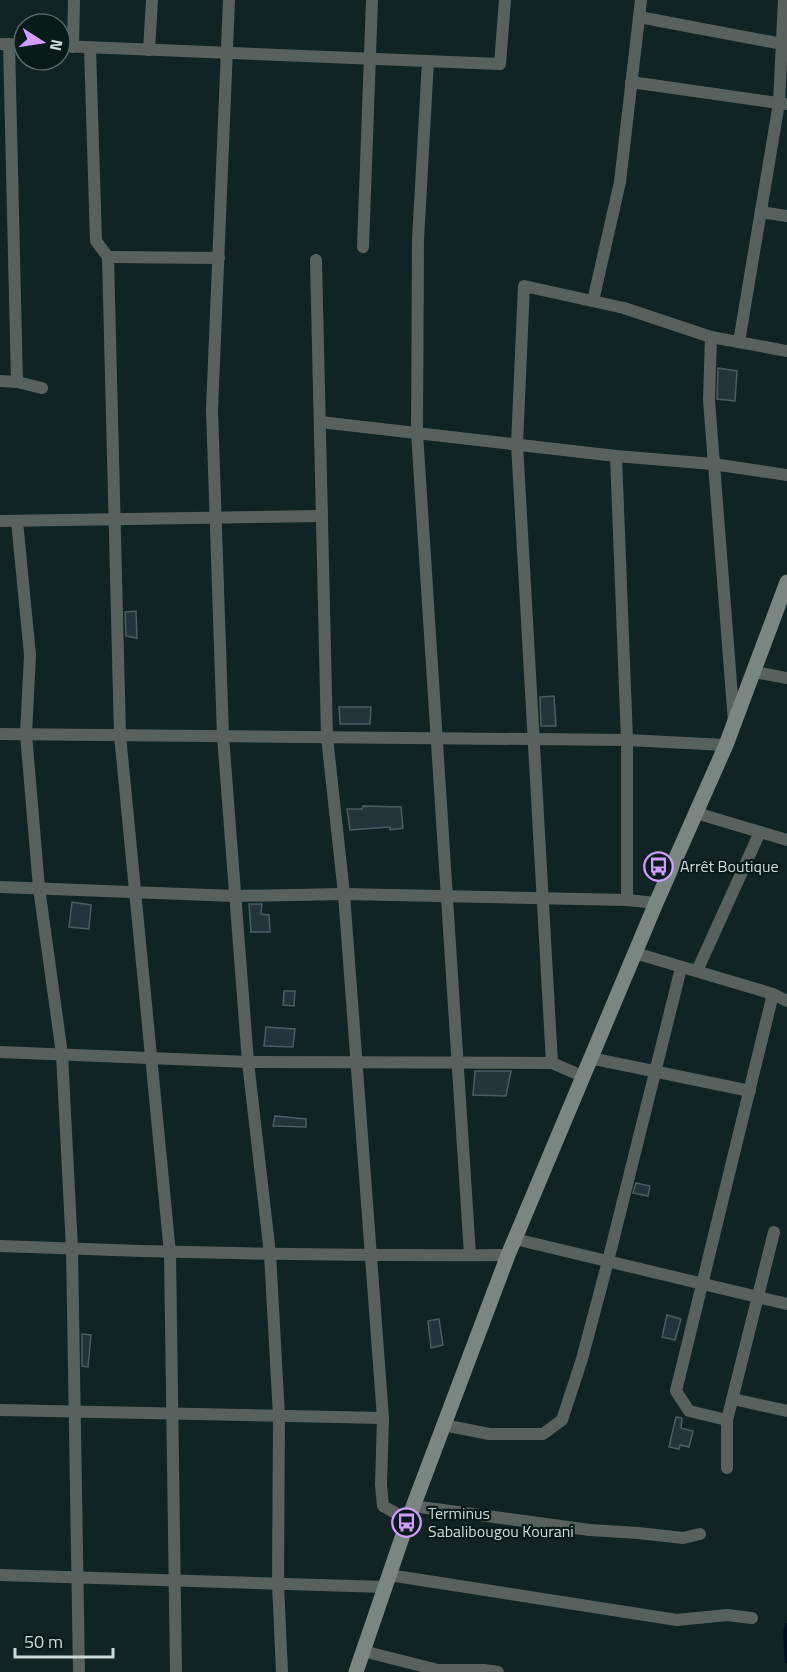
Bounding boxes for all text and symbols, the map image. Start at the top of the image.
north arrow [12,12,72,72]
text: N [44,37,70,53]
bus stop icon: Arrêt Boutique [643,850,675,882]
place label: Arrêt Boutique [680,854,779,878]
place label: Terminus Sabalibougou Kourani [428,1501,574,1543]
bus stop icon: Terminus Sabalibougou Kourani [391,1506,423,1538]
scale bar [15,1621,112,1659]
text: 50 m [24,1628,63,1655]

